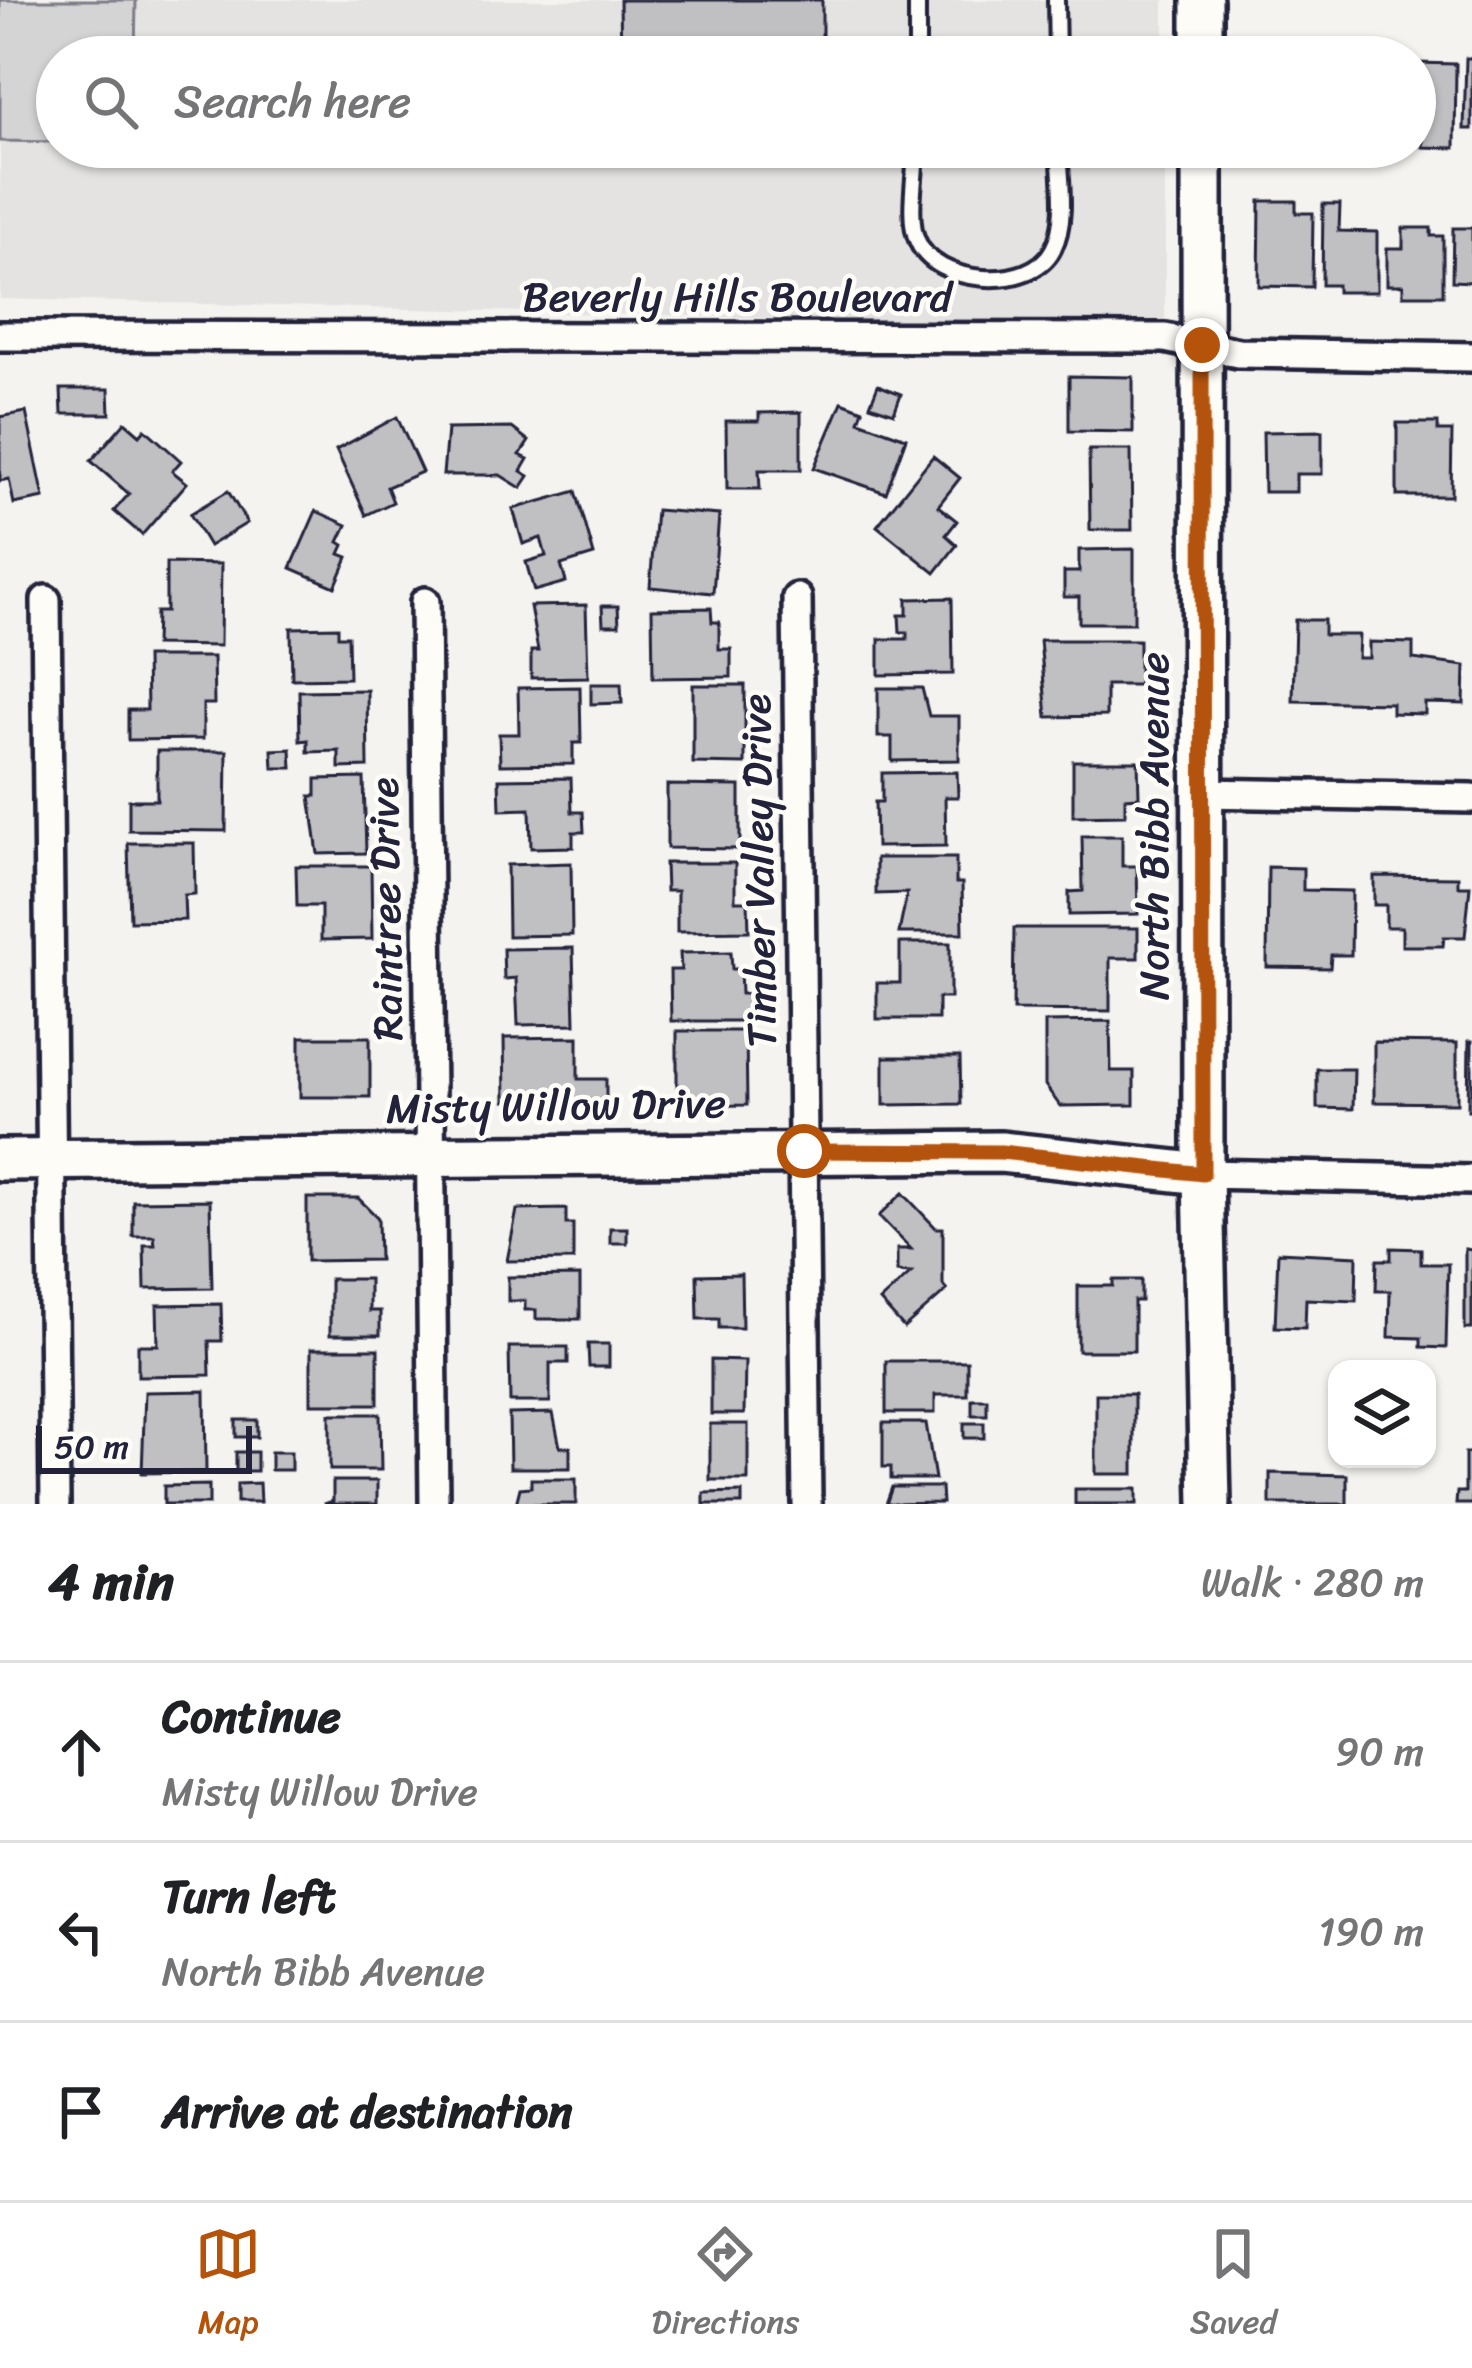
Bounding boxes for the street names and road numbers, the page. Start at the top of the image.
street label: Beverly Hills Boulevard [522,260,955,334]
street label: North Bibb Avenue [1117,652,1191,1000]
street label: Timber Valley Drive [719,693,799,1049]
street label: Raintree Drive [347,777,425,1041]
street label: Misty Willow Drive [385,1066,727,1146]

